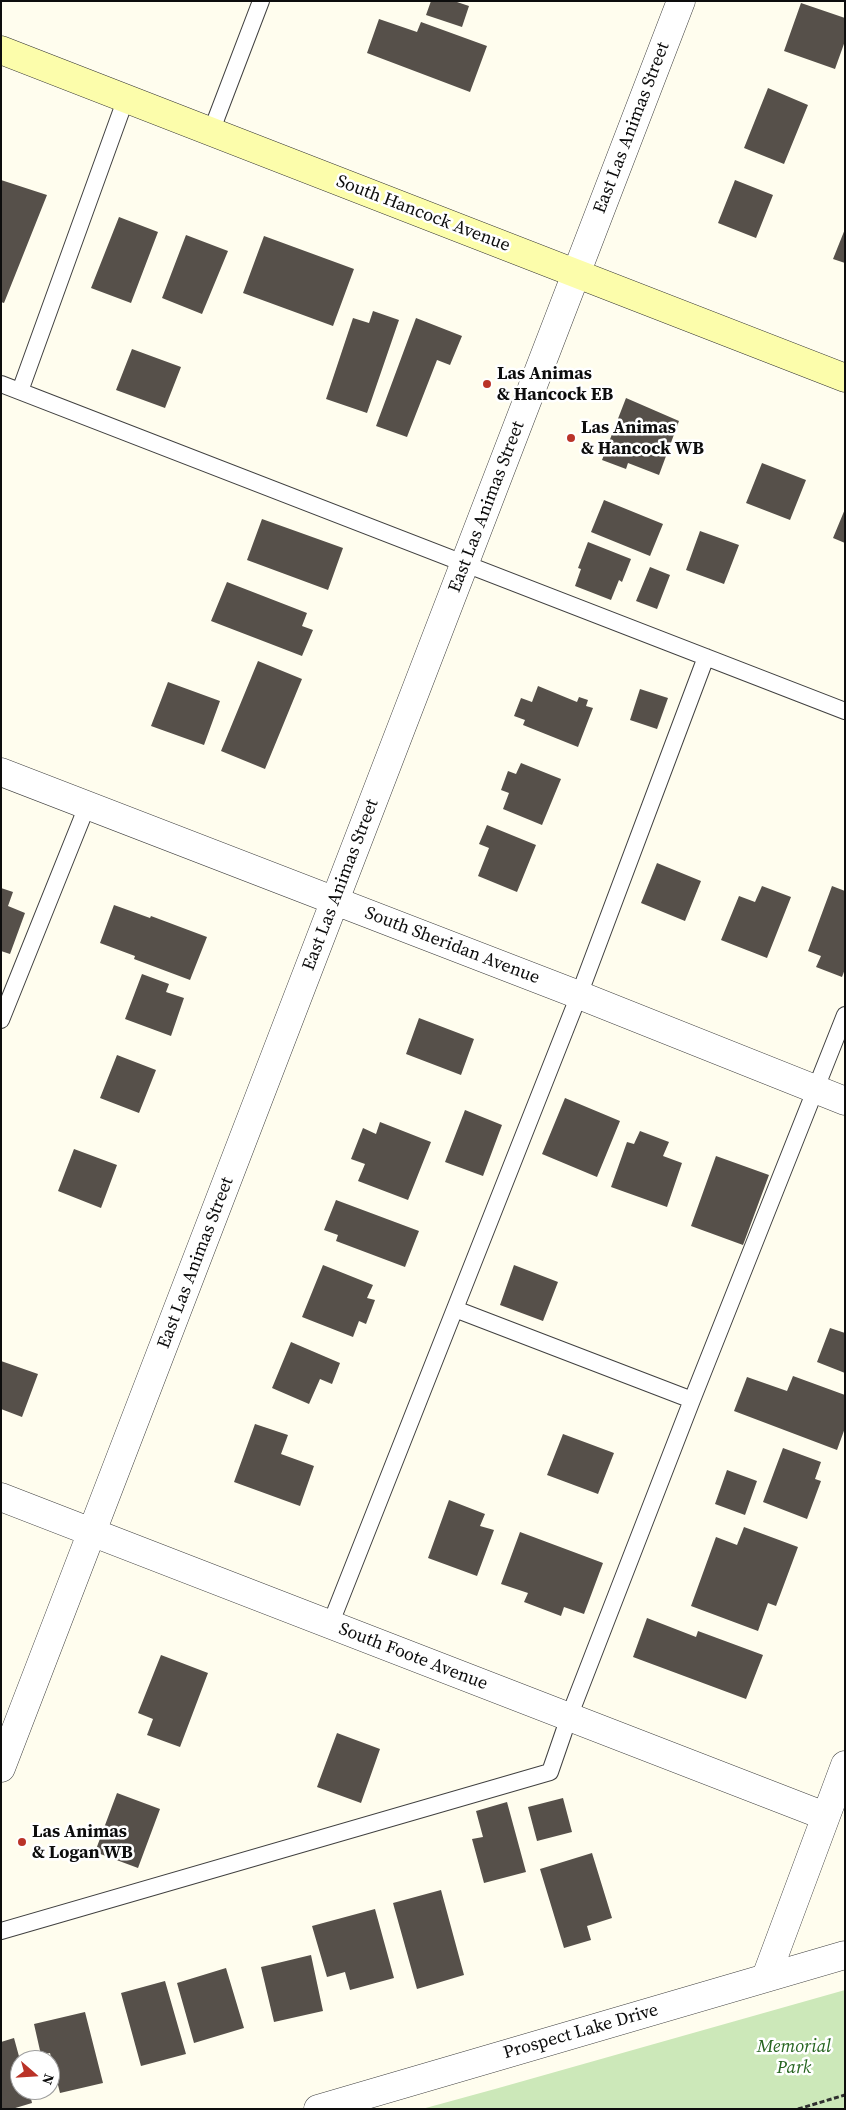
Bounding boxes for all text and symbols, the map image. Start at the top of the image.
street label: East Las Animas Street [589,39,675,217]
street label: South Hancock Avenue [333,171,513,257]
place label: Las Animas & Hancock EB [497,363,613,406]
marker: Las Animas & Hancock EB [481,378,493,390]
place label: Las Animas & Hancock WB [581,417,704,459]
street label: East Las Animas Street [444,418,530,596]
marker: Las Animas & Hancock WB [565,432,577,444]
street label: East Las Animas Street [298,796,384,974]
street label: South Sheridan Avenue [362,903,542,989]
street label: East Las Animas Street [153,1174,239,1352]
street label: South Foote Avenue [335,1619,491,1695]
place label: Las Animas & Logan WB [32,1821,133,1864]
marker: Las Animas & Logan WB [16,1836,28,1848]
street label: Prospect Lake Drive [501,2000,661,2064]
park label: Memorial Park [757,2036,831,2078]
north arrow [10,2050,60,2100]
text: N [37,2071,59,2088]

